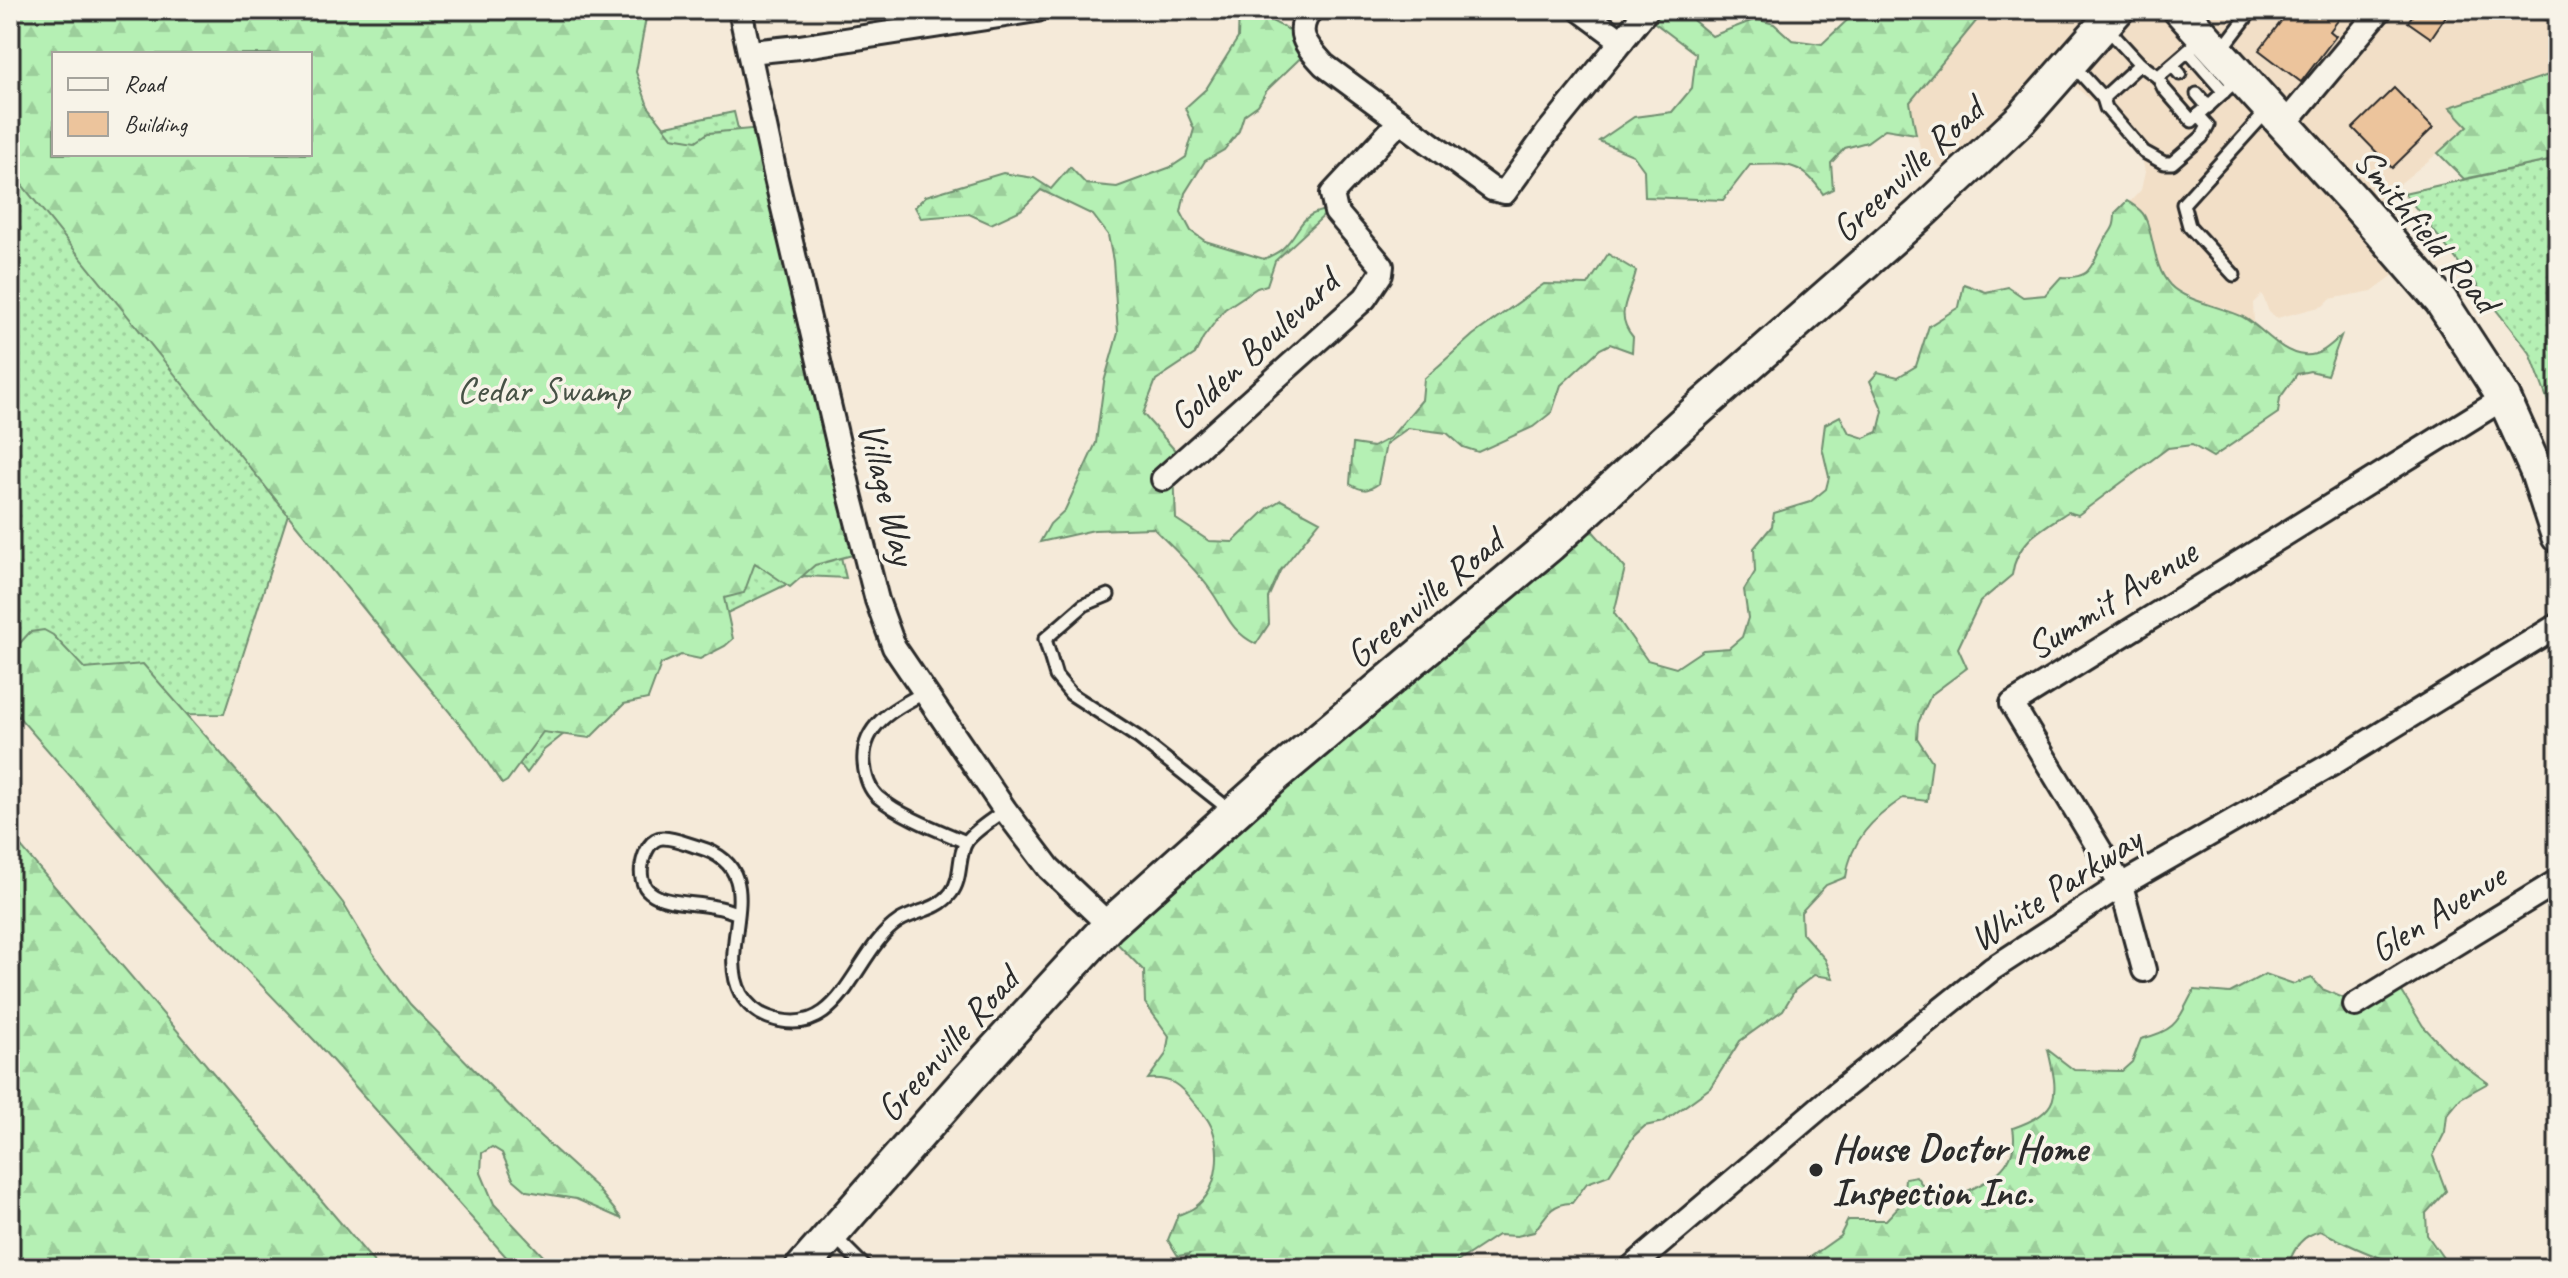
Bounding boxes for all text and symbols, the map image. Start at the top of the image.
legend [52,52,312,156]
text: Road [124,69,168,99]
street label: Greenville Road [1821,83,1997,252]
text: Building [124,109,189,139]
street label: Smithfield Road [2344,138,2513,327]
street label: Golden Boulevard [1159,255,1352,440]
park label: Cedar Swamp [457,366,632,413]
street label: Village Way [847,417,929,572]
street label: Greenville Road [1336,515,1517,678]
street label: Summit Avenue [2017,527,2208,670]
street label: White Parkway [1960,814,2153,961]
street label: Glen Avenue [2361,851,2516,972]
street label: Greenville Road [866,953,1032,1131]
place label: House Doctor Home Inspection Inc. [1832,1125,2091,1216]
marker: House Doctor Home Inspection Inc. [1807,1161,1825,1179]

